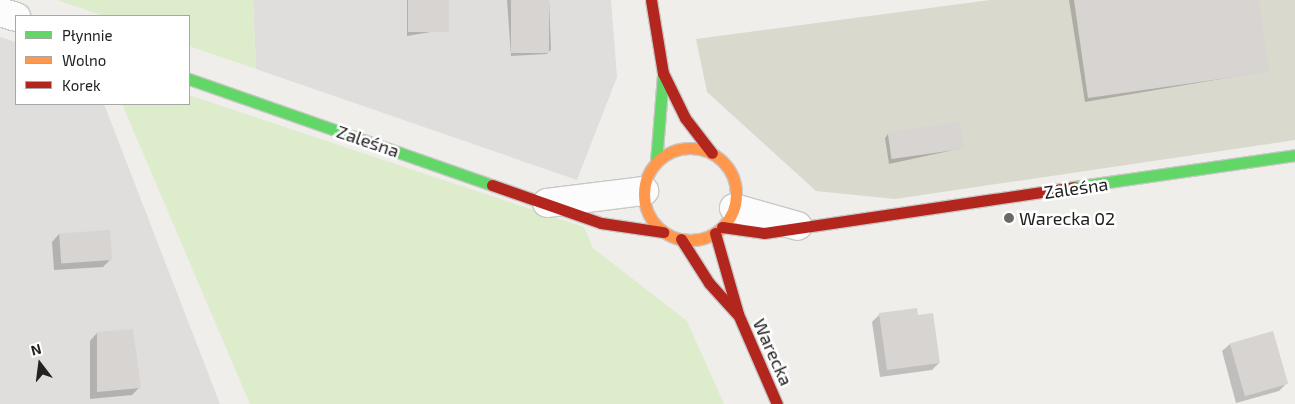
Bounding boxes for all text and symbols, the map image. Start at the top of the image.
legend [15,15,190,105]
text: Płynnie [62,26,113,44]
text: Wolno [62,51,106,69]
text: Korek [62,76,101,94]
street label: Zaleśna [334,120,402,162]
street label: Zaleśna [1043,173,1109,203]
place label: Warecka 02 [1019,207,1115,229]
marker: Warecka 02 [1003,212,1015,224]
street label: Warecka [749,315,797,389]
north arrow [15,339,65,389]
text: N [29,340,43,359]

